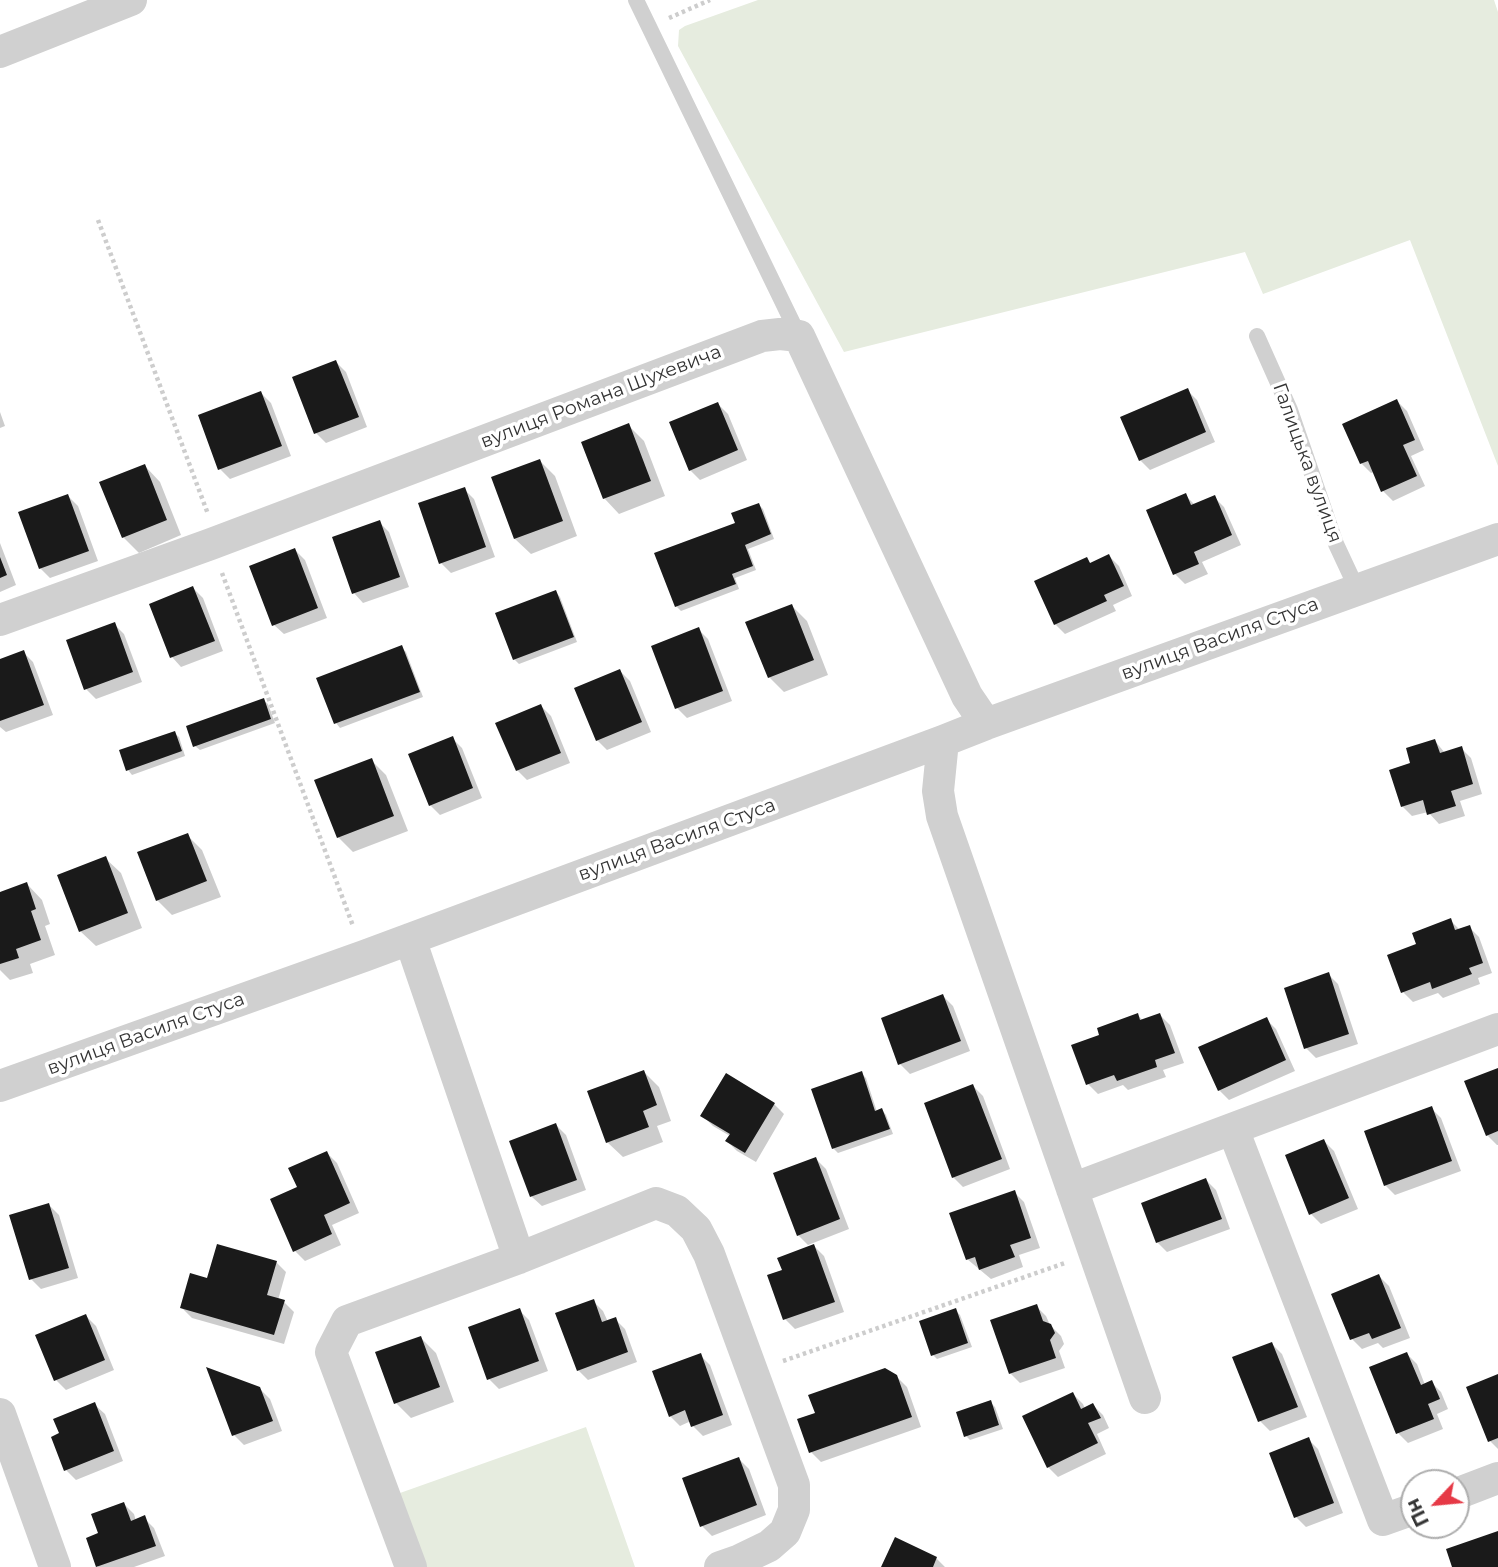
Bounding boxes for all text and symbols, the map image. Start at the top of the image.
street label: вулиця Романа Шухевича [477,340,725,454]
street label: Галицька вулиця [1267,380,1347,546]
street label: вулиця Василя Стуса [1118,593,1322,685]
street label: вулиця Василя Стуса [575,794,779,886]
street label: вулиця Василя Стуса [44,988,248,1080]
north arrow [1400,1469,1470,1539]
text: Пн [1401,1495,1434,1530]

